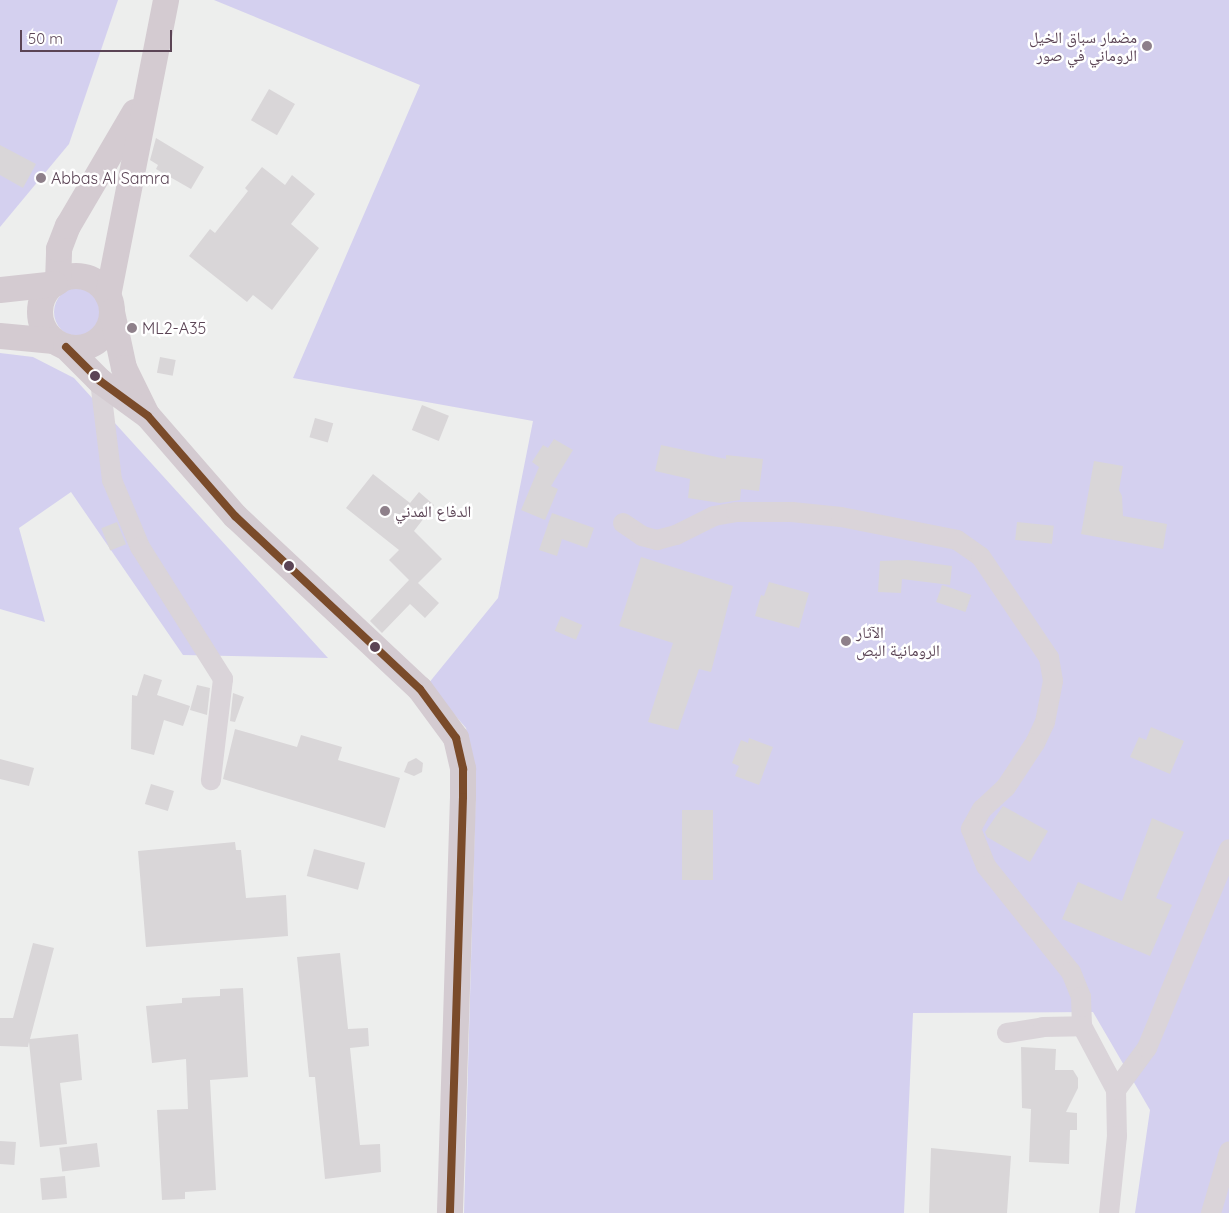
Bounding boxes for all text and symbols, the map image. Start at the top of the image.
scale bar [22,20,175,52]
place label: مضمار سباق الخيل الروماني في صور [1029,27,1137,65]
text: 50 m [28,29,63,48]
marker: مضمار سباق الخيل الروماني في صور [1141,40,1153,52]
place label: Abbas Al Samra [51,168,170,188]
marker: Abbas Al Samra [35,172,47,184]
place label: ML2-A35 [142,318,206,338]
marker: ML2-A35 [126,322,138,334]
unlabelled marker [90,371,100,381]
place label: الدفاع المدني [395,501,471,521]
marker: الدفاع المدني [379,505,391,517]
unlabelled marker [284,561,294,571]
place label: الآثار الرومانية البص [856,622,940,660]
marker: الآثار الرومانية البص [840,635,852,647]
unlabelled marker [370,642,380,652]

